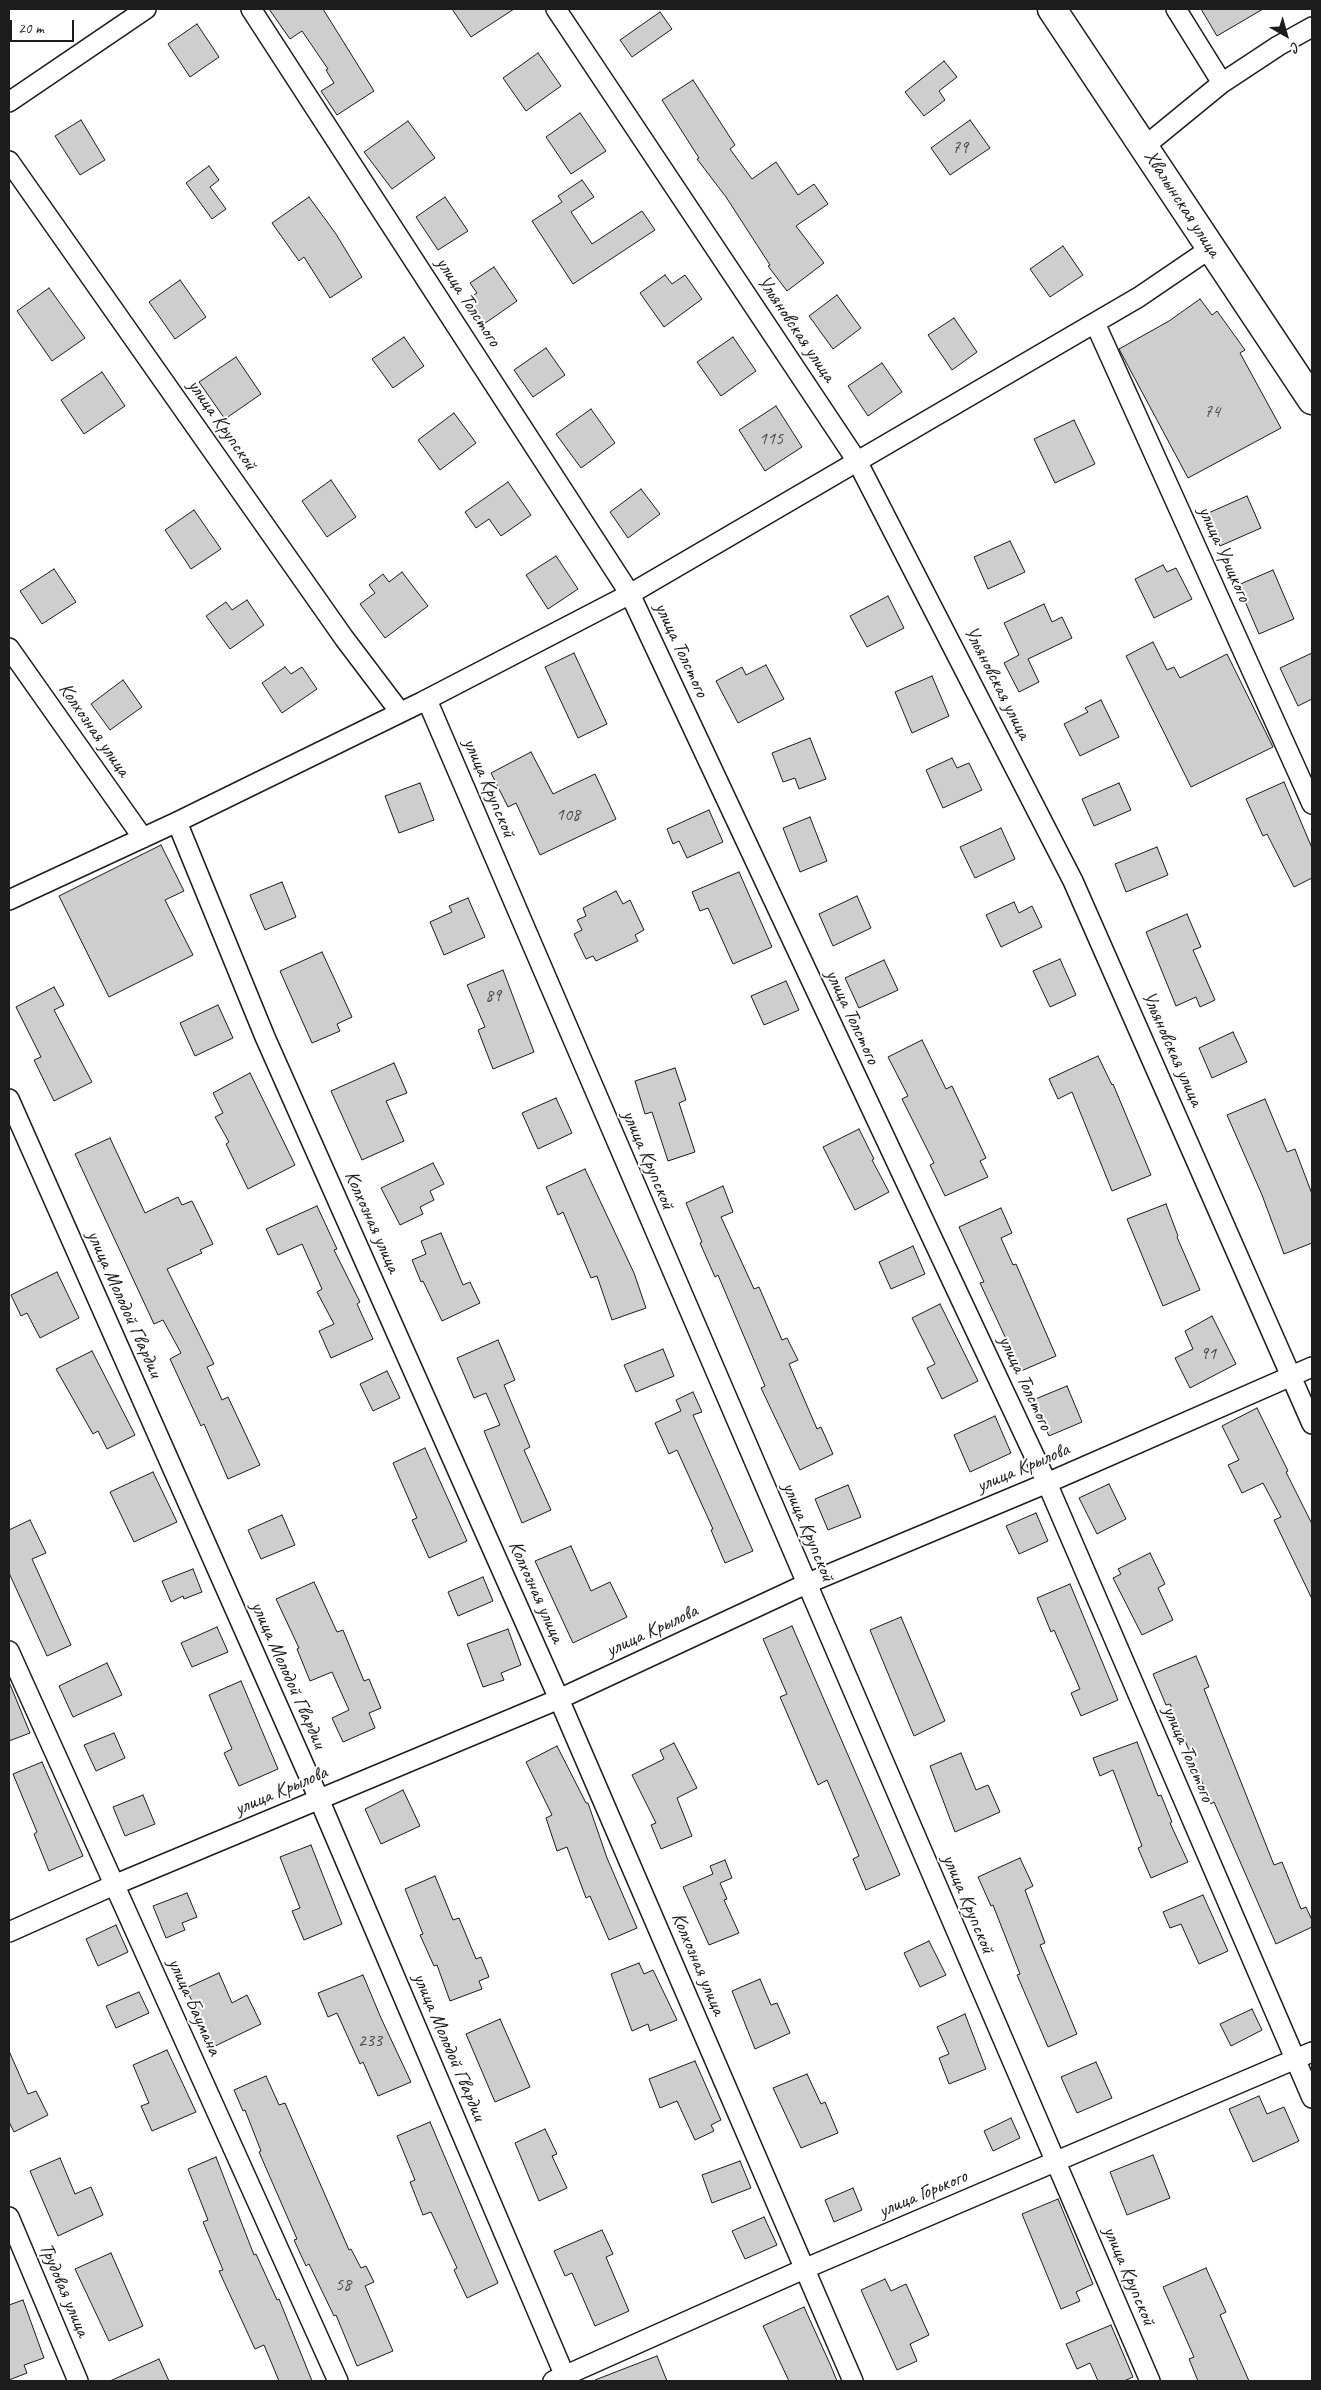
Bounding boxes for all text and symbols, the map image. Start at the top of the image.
scale bar [12,10,76,42]
north arrow [1261,10,1311,60]
text: 20 m [18,19,44,38]
text: С [1288,38,1303,56]
house number: 79 [952,137,968,159]
street label: Хвалынская улица [1138,146,1226,262]
street label: улица Толстого [430,253,506,351]
street label: Ульяновская улица [751,271,841,387]
street label: улица Крупской [182,375,262,475]
house number: 74 [1204,401,1220,423]
house number: 115 [759,428,783,450]
street label: улица Урицкого [1192,502,1256,606]
street label: улица Толстого [649,599,713,701]
street label: Ульяновская улица [958,622,1036,744]
street label: Колхозная улица [53,678,135,782]
street label: улица Крупской [457,735,521,841]
house number: 108 [556,804,580,826]
street label: улица Толстого [820,966,884,1068]
house number: 89 [485,985,501,1007]
street label: Ульяновская улица [1136,988,1208,1110]
street label: улица Крупской [616,1107,680,1213]
street label: Колхозная улица [339,1167,405,1277]
street label: улица Молодой Гвардии [81,1227,167,1381]
street label: улица Толстого [993,1332,1057,1434]
house number: 91 [1200,1343,1216,1365]
street label: улица Крылова [973,1438,1073,1498]
street label: улица Крупской [776,1479,840,1585]
street label: Колхозная улица [503,1537,569,1647]
street label: улица Молодой Гвардии [245,1598,331,1752]
street label: улица Крылова [602,1599,702,1663]
street label: улица Толстого [1157,1702,1219,1806]
street label: улица Крылова [231,1761,331,1821]
street label: улица Крупской [936,1851,1000,1957]
street label: Колхозная улица [666,1909,730,2019]
street label: улица Баумана [162,1954,226,2060]
street label: улица Молодой Гвардии [407,1969,491,2125]
house number: 233 [358,2030,382,2052]
street label: улица Горького [875,2165,971,2223]
street label: улица Крупской [1097,2223,1161,2329]
street label: Трудовая улица [33,2239,95,2341]
house number: 58 [335,2274,351,2296]

